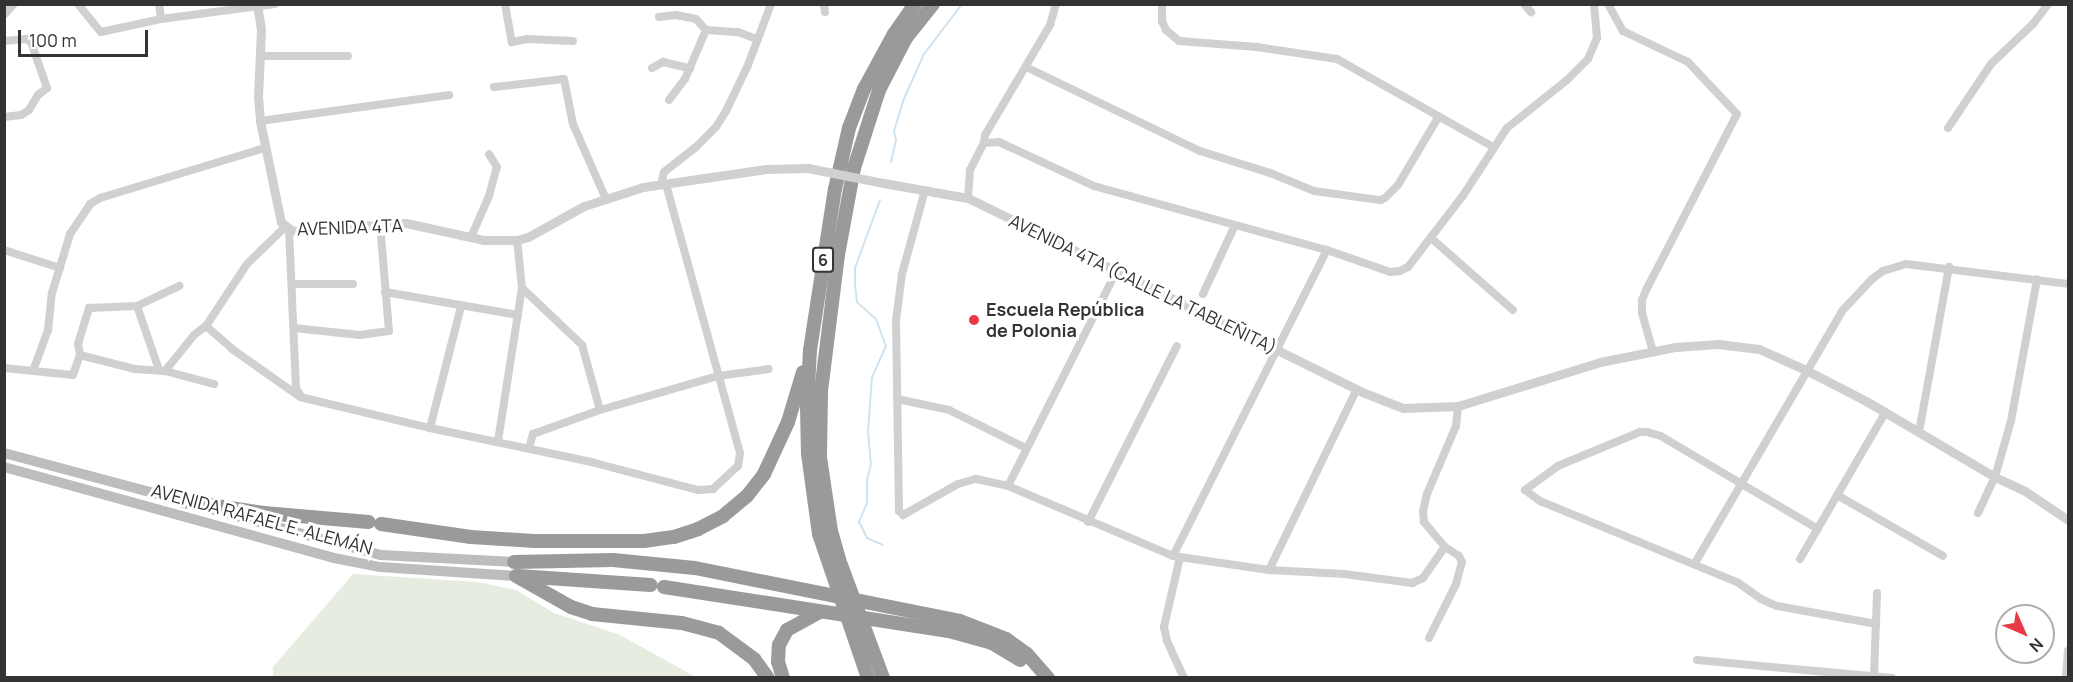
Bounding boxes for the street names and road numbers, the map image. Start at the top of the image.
street label: AVENIDA 4TA (CALLE LA TABLEÑITA) [1006,210,1280,358]
street label: AVENIDA 4TA [297,214,403,240]
road number: 6 [811,247,835,273]
street label: AVENIDA RAFAEL E. ALEMÁN [149,479,375,559]

